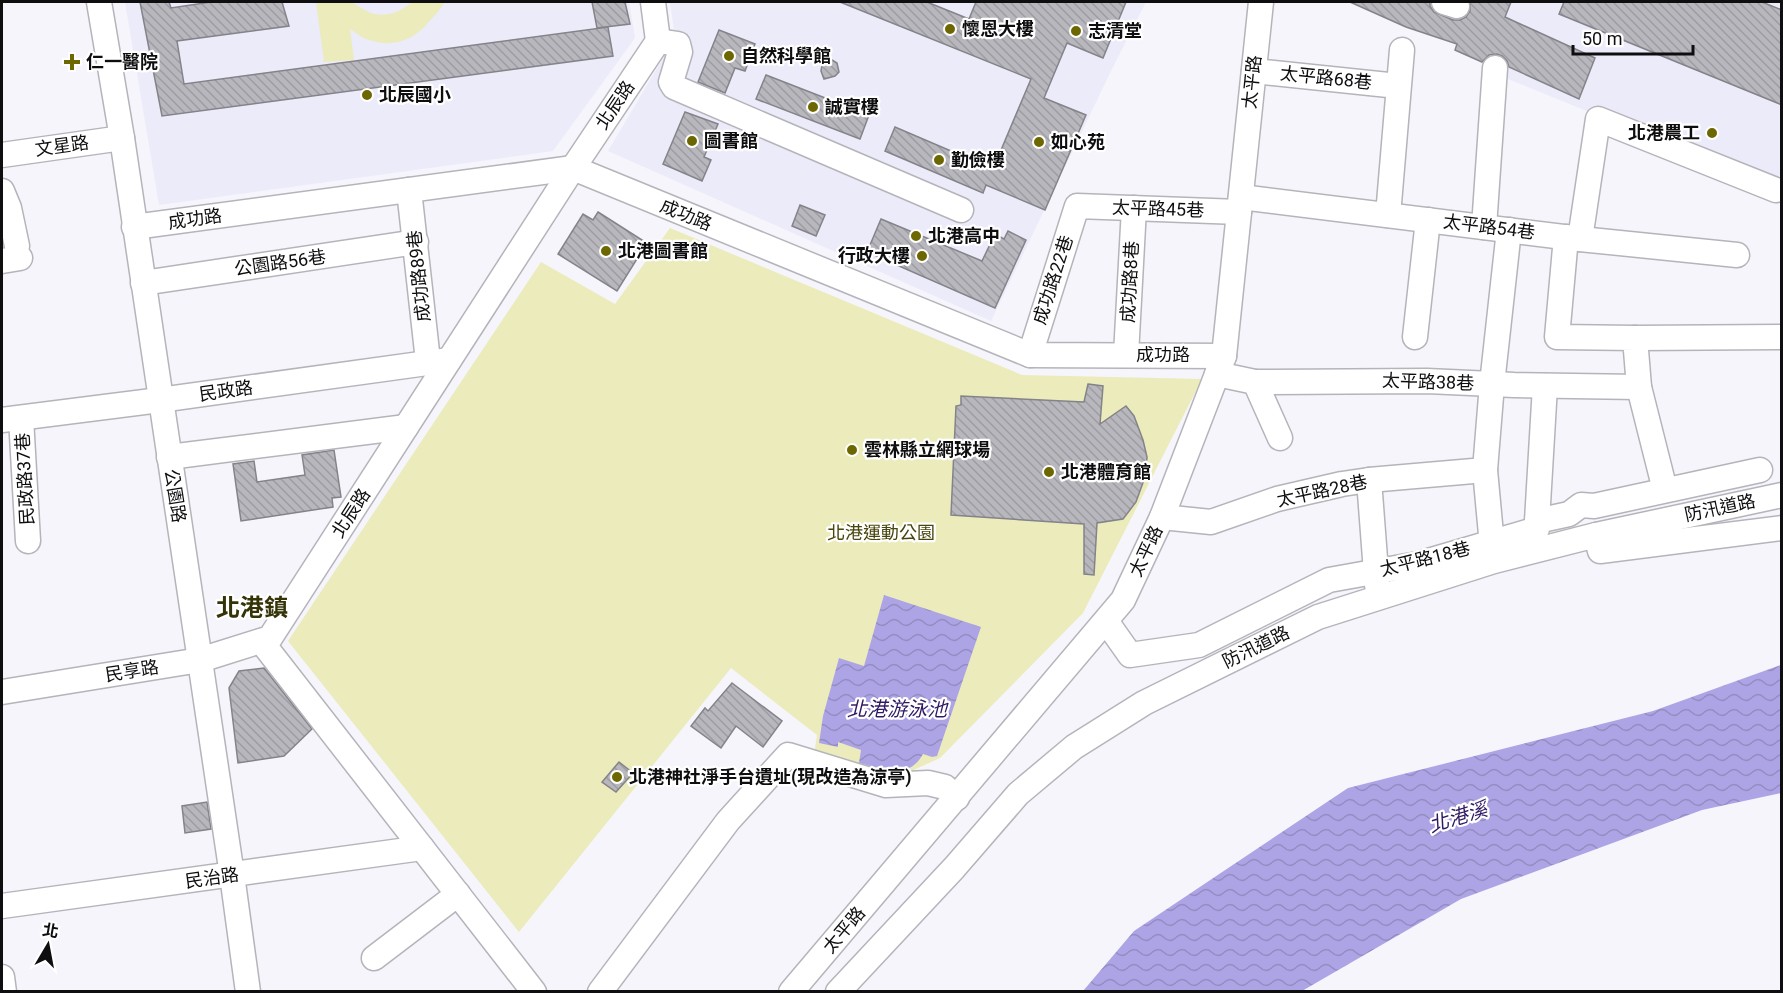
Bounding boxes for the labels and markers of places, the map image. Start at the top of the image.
place label: 懷恩大樓 [962,18,1034,39]
place label: 志清堂 [1088,20,1142,41]
marker: 懷恩大樓 [943,22,957,36]
marker: 志清堂 [1069,24,1083,38]
place label: 自然科學館 [741,45,831,66]
marker: 自然科學館 [722,49,736,63]
place label: 仁一醫院 [86,51,158,72]
marker: 仁一醫院 [63,53,81,71]
place label: 北辰國小 [379,84,451,105]
marker: 北辰國小 [360,88,374,102]
place label: 誠實樓 [825,96,879,117]
marker: 誠實樓 [806,100,820,114]
place label: 北港農工 [1628,122,1700,143]
marker: 北港農工 [1705,126,1719,140]
place label: 圖書館 [704,130,758,151]
place label: 如心苑 [1051,131,1105,152]
marker: 圖書館 [685,134,699,148]
marker: 如心苑 [1032,135,1046,149]
place label: 勤儉樓 [951,149,1005,170]
marker: 勤儉樓 [932,153,946,167]
place label: 北港高中 [928,225,1000,246]
marker: 北港高中 [909,229,923,243]
place label: 北港圖書館 [618,240,708,261]
marker: 北港圖書館 [599,244,613,258]
place label: 行政大樓 [838,245,910,266]
marker: 行政大樓 [915,249,929,263]
place label: 雲林縣立網球場 [864,439,990,460]
marker: 雲林縣立網球場 [845,443,859,457]
place label: 北港體育館 [1061,461,1151,482]
marker: 北港體育館 [1042,465,1056,479]
place label: 北港神社淨手台遺址(現改造為涼亭) [629,766,912,788]
marker: 北港神社淨手台遺址(現改造為涼亭) [610,770,624,784]

